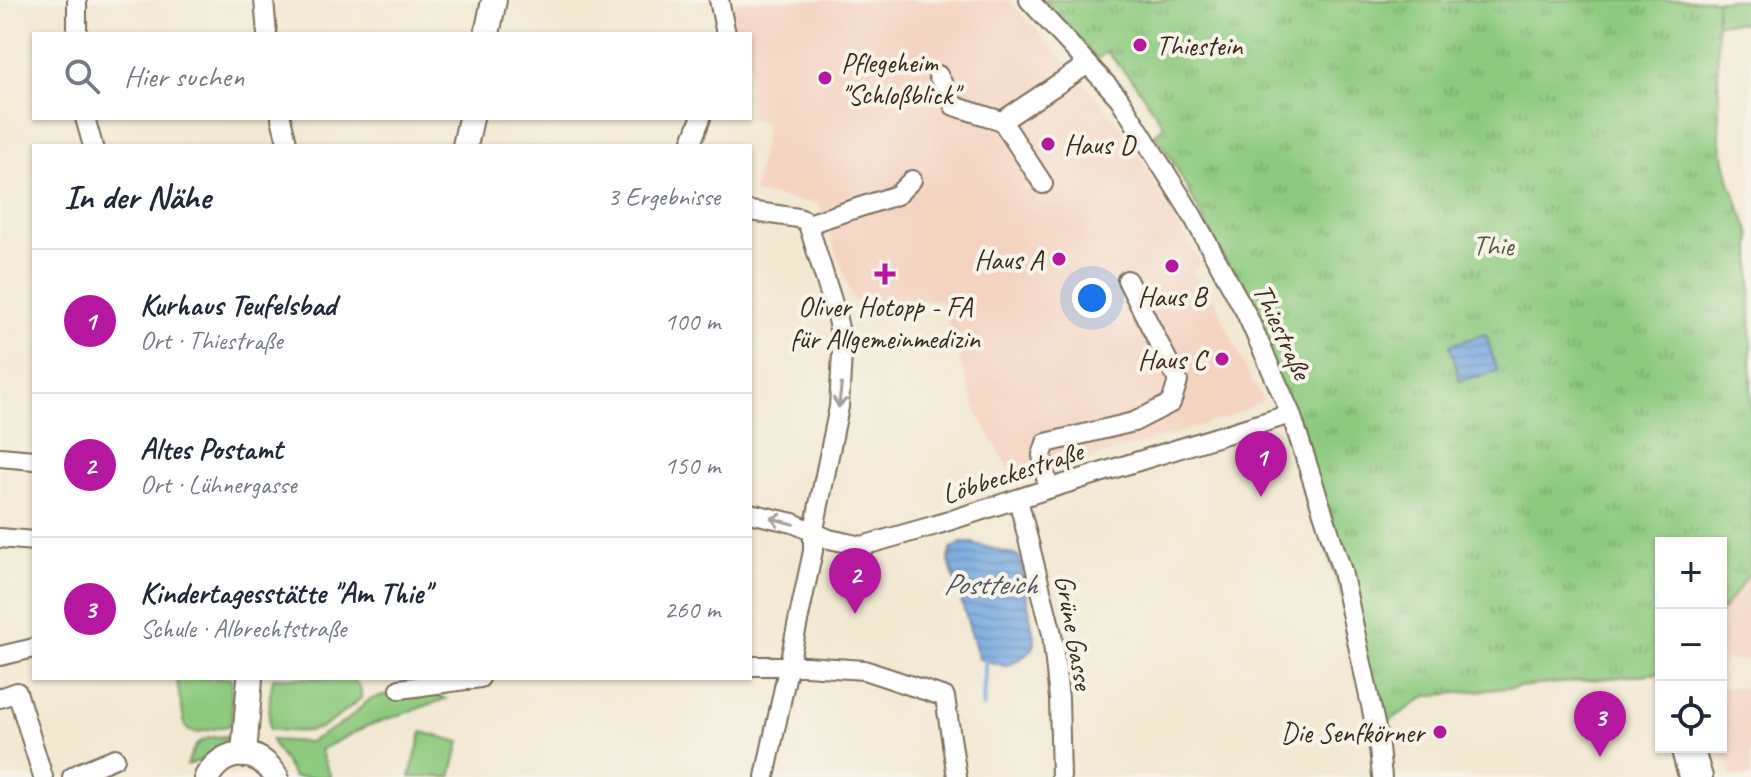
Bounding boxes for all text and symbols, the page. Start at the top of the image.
place label: Thiestein [1156,28,1244,63]
search box [32,32,752,120]
marker: Thiestein [1131,36,1149,54]
place label: Pflegeheim "Schloßblick" [841,45,964,112]
icon: search [60,54,104,98]
text: Hier suchen [124,57,244,95]
marker: Pflegeheim "Schloßblick" [816,69,834,87]
place label: Haus D [1064,127,1137,162]
marker: Haus D [1039,135,1057,153]
text: In der Nähe [64,175,210,218]
text: 3 Ergebnisse [607,180,720,213]
park label: Thie [1473,228,1515,263]
place label: Haus A [974,242,1045,277]
marker: Haus A [1050,250,1068,268]
marker: Haus B [1163,257,1181,275]
marker: Oliver Hotopp - FA für Allgemeinmedizin [874,263,896,285]
your location [1072,278,1112,318]
street label: Thiestraße [1245,278,1321,386]
place label: Haus B [1137,279,1209,314]
text: Kurhaus Teufelsbad [140,286,336,324]
place label: Oliver Hotopp - FA für Allgemeinmedizin [790,289,981,356]
text: 1 [84,305,96,338]
text: 100 m [664,305,720,338]
text: Ort · Thiestraße [140,324,282,357]
place label: Haus C [1138,342,1209,377]
marker: Haus C [1213,350,1231,368]
one-way arrow [832,382,847,409]
text: Altes Postamt [140,430,282,468]
pin: 1 [1235,431,1287,497]
street label: Löbbeckestraße [937,433,1089,512]
text: 2 [84,449,96,482]
text: 150 m [664,449,720,482]
text: Ort · Lühnergasse [140,468,296,501]
one-way arrow [770,513,796,528]
map controls [1655,537,1727,753]
button: + [1655,537,1727,609]
pin: 2 [829,548,881,614]
water label: Postteich [943,565,1039,603]
street label: Grüne Gasse [1047,572,1102,694]
text: Kindertagesstätte "Am Thie" [140,574,430,612]
text: 3 [84,593,96,626]
text: 260 m [664,593,720,626]
button: − [1655,609,1727,681]
text: Schule · Albrechtstraße [140,612,346,645]
button: locate [1655,681,1727,753]
pin: 3 [1574,691,1626,757]
place label: Die Senfkörner [1281,715,1426,750]
marker: Die Senfkörner [1431,723,1449,741]

